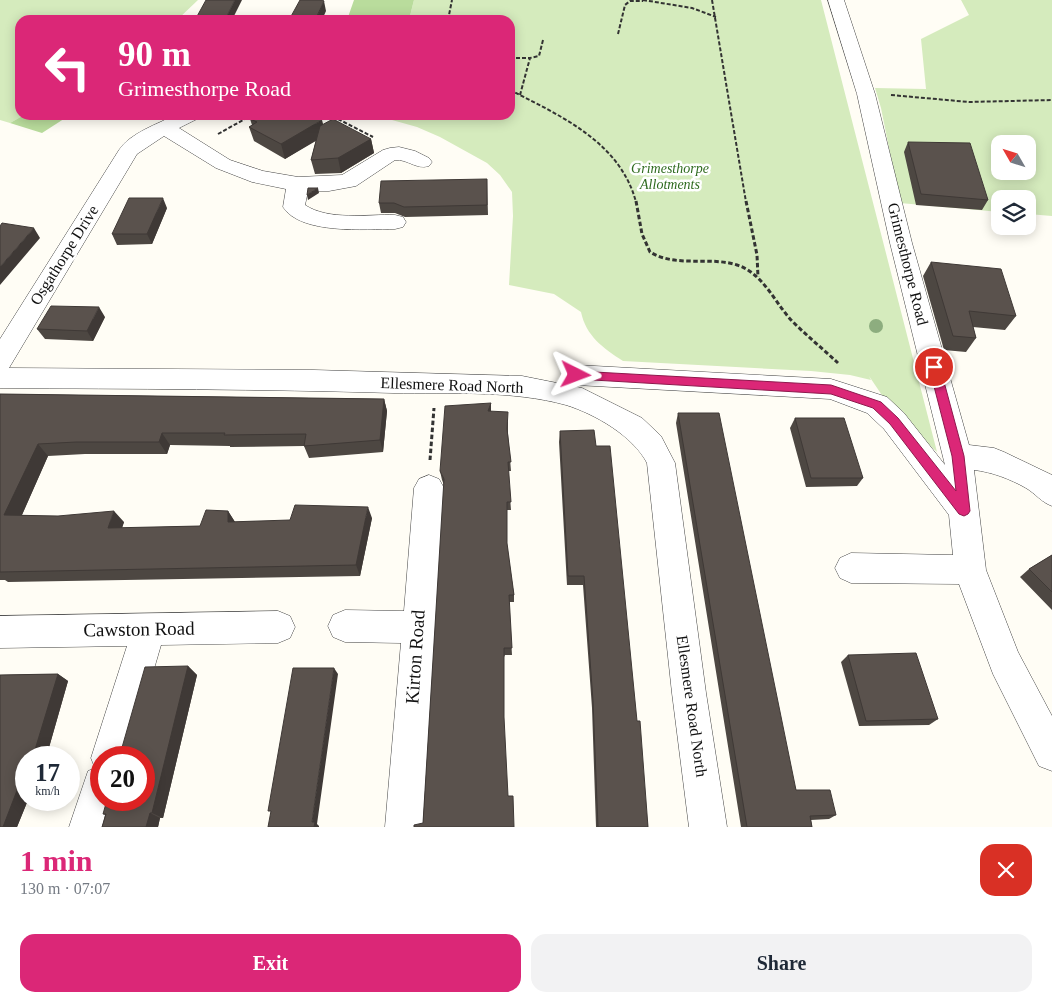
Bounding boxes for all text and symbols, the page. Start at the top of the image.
icon: left [35,35,100,100]
text: 90 m [118,35,191,74]
text: Grimesthorpe Road [118,76,291,101]
north arrow [991,135,1036,180]
map controls [991,135,1036,235]
park label: Grimesthorpe Allotments [631,161,709,192]
button: layers [991,190,1036,235]
street label: Grimesthorpe Road [884,201,931,327]
street label: Osgathorpe Drive [27,202,102,308]
pin [913,346,955,388]
position arrow [549,348,601,400]
icon: arrive [920,353,948,381]
street label: Ellesmere Road North [380,374,524,396]
street label: Kirton Road [401,609,429,705]
street label: Cawston Road [83,618,195,640]
street label: Ellesmere Road North [674,634,710,778]
speed limit sign: 20 [90,746,155,811]
text: 17 [35,759,60,786]
text: km/h [35,784,60,798]
text: 1 min [20,844,93,877]
button: close [980,844,1032,896]
text: 130 m · 07:07 [20,880,110,897]
button: Exit [20,934,521,992]
button: Share [531,934,1032,992]

